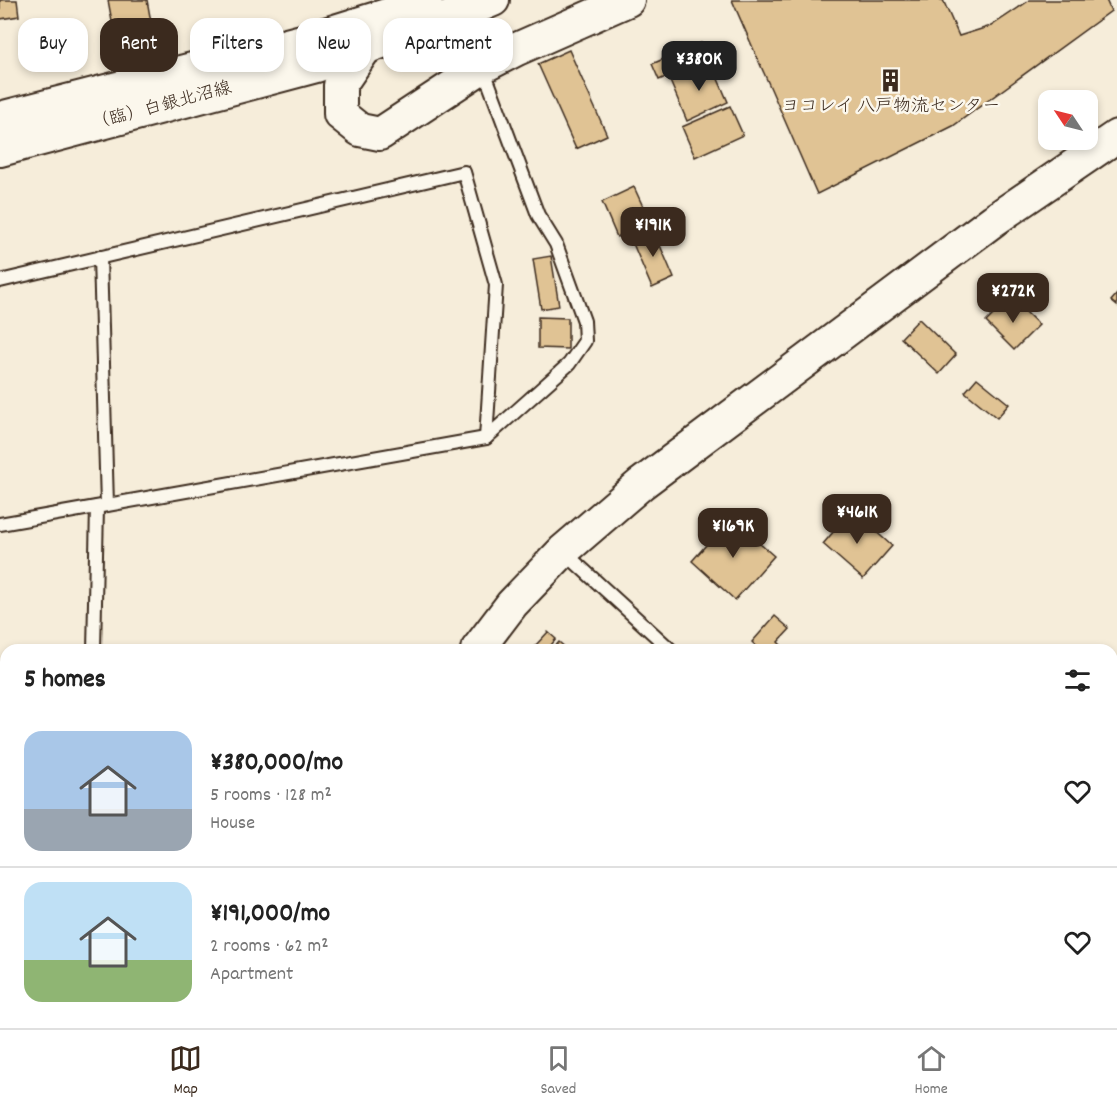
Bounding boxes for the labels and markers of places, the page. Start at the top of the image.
pin: ¥380K [657,41,741,92]
building icon: ヨコレイ 八戸物流センター [878,68,904,94]
place label: ヨコレイ 八戸物流センター [782,95,1000,120]
pin: ¥191K [611,207,695,258]
pin: ¥272K [971,273,1055,324]
pin: ¥461K [815,494,899,545]
pin: ¥169K [691,508,775,559]

